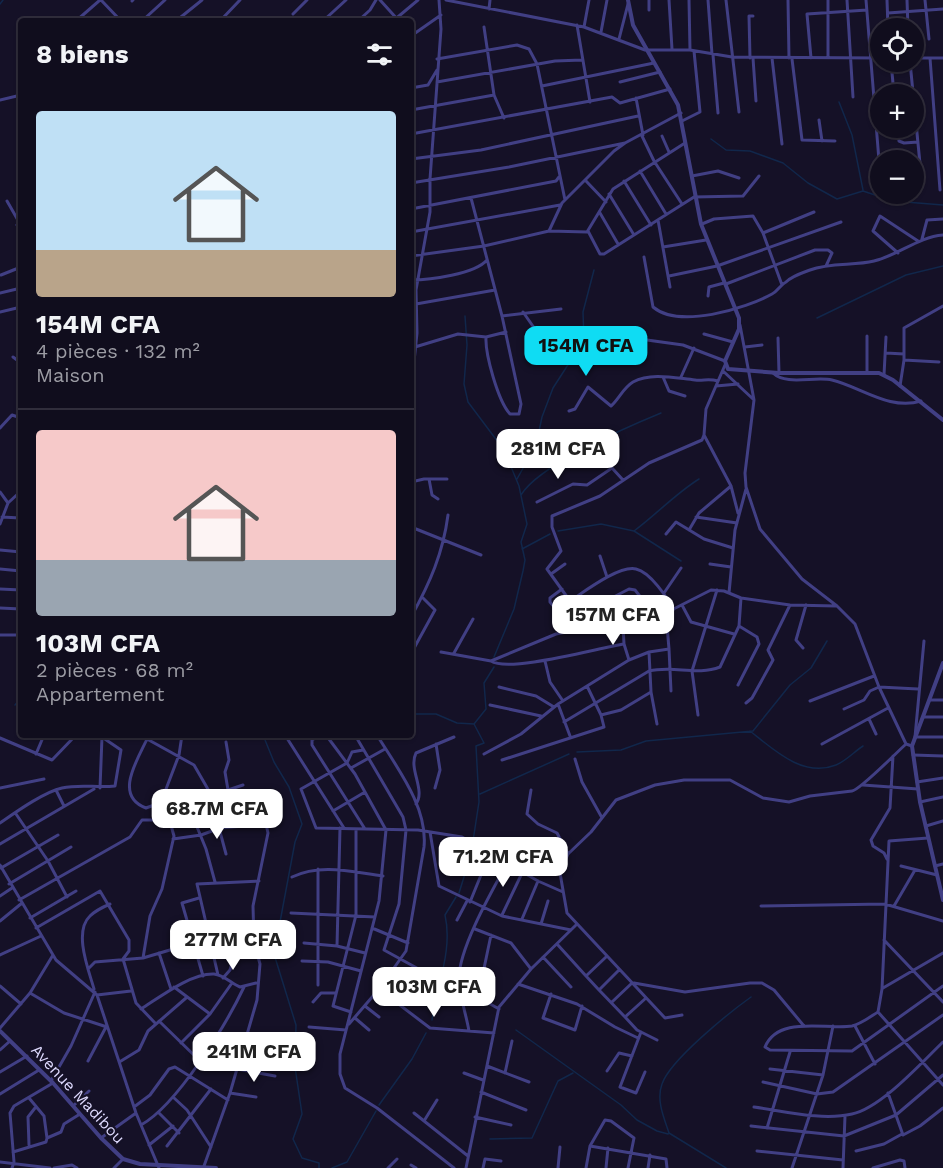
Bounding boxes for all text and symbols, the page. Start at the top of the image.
map controls [870,18,924,204]
button: locate [870,18,924,72]
icon: filters [363,38,396,71]
text: 8 biens [36,39,129,69]
button: + [870,84,924,138]
icon: home [162,150,270,258]
button: − [870,150,924,204]
text: 154M CFA [36,309,160,339]
pin: 154M CFA [524,326,648,377]
text: 154M CFA [538,333,634,357]
text: 4 pièces · 132 m² [36,339,200,363]
text: Maison [36,363,105,387]
pin: 281M CFA [496,429,620,480]
text: 281M CFA [510,436,606,460]
icon: home [162,469,270,577]
pin: 157M CFA [551,595,675,646]
text: 157M CFA [566,602,660,626]
text: 103M CFA [36,628,160,658]
text: 2 pièces · 68 m² [36,658,193,682]
text: Appartement [36,682,164,706]
pin: 68.7M CFA [148,789,286,840]
text: 68.7M CFA [166,796,268,820]
pin: 71.2M CFA [434,837,572,888]
text: 71.2M CFA [453,844,553,868]
pin: 277M CFA [171,920,295,971]
text: 277M CFA [184,927,282,951]
pin: 103M CFA [372,967,496,1018]
text: 103M CFA [386,974,482,998]
pin: 241M CFA [192,1032,316,1083]
text: 241M CFA [207,1039,301,1063]
street label: Avenue Madibou [27,1041,129,1147]

